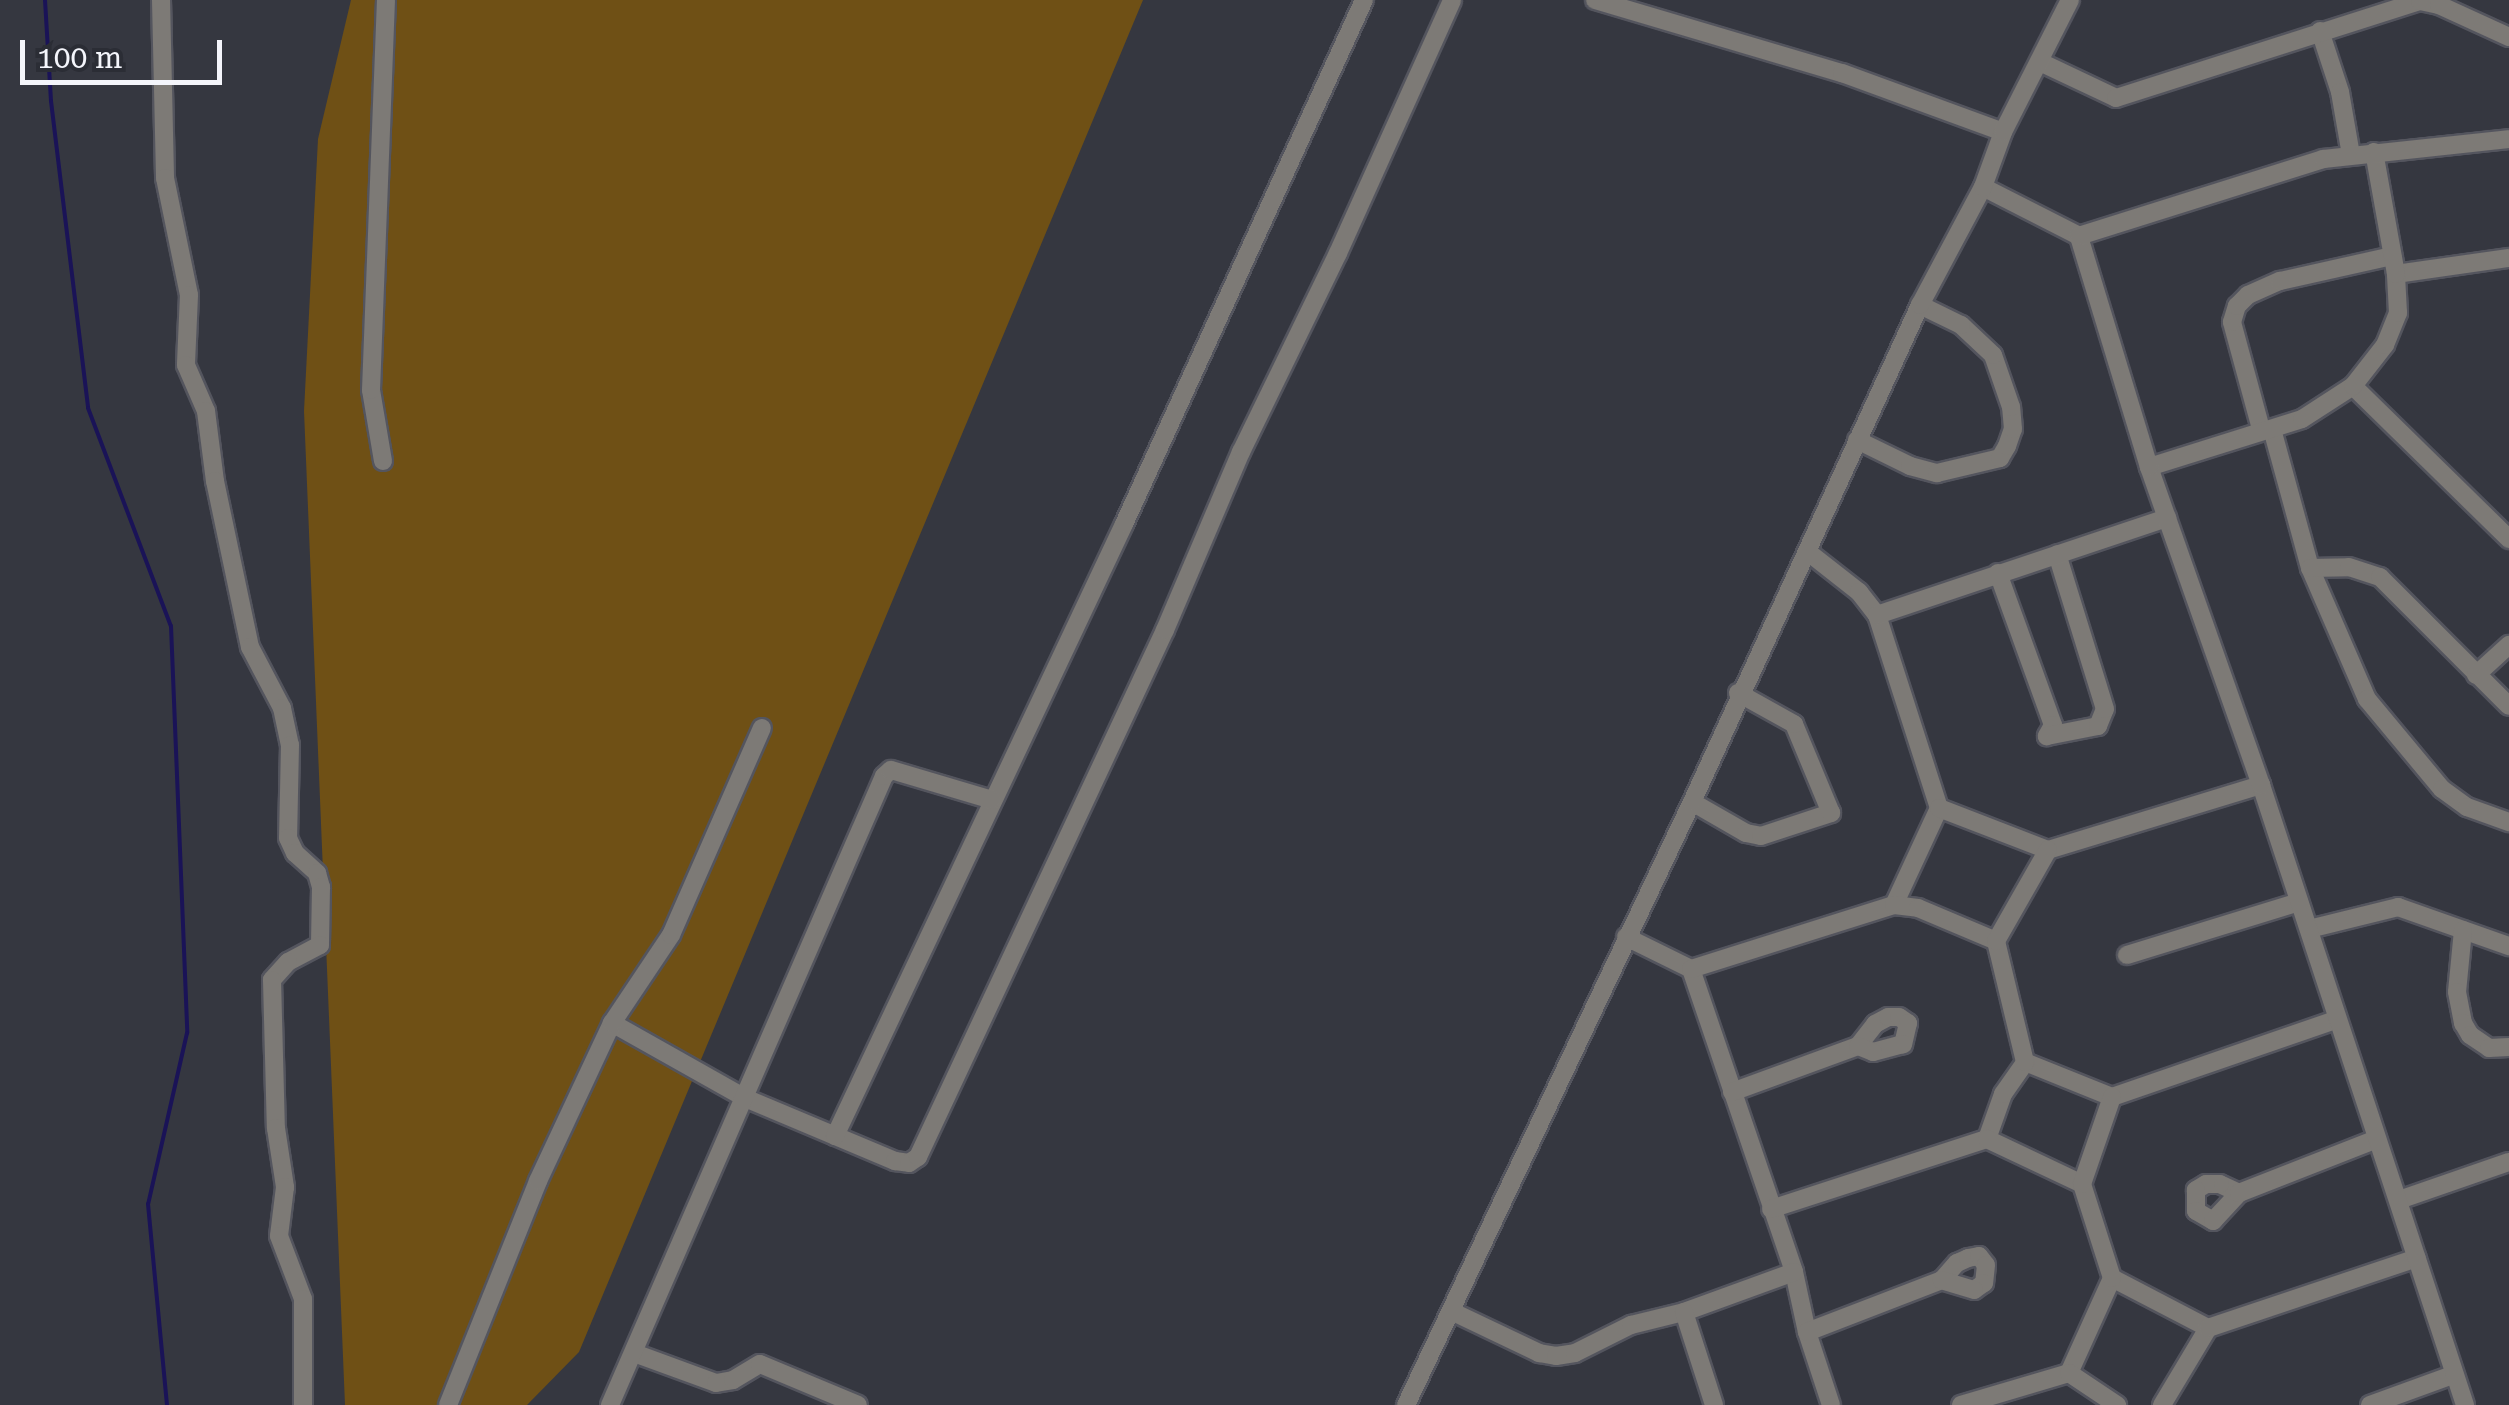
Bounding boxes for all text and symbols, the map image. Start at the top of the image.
scale bar [25,20,228,82]
text: 100 m [37,40,122,75]

